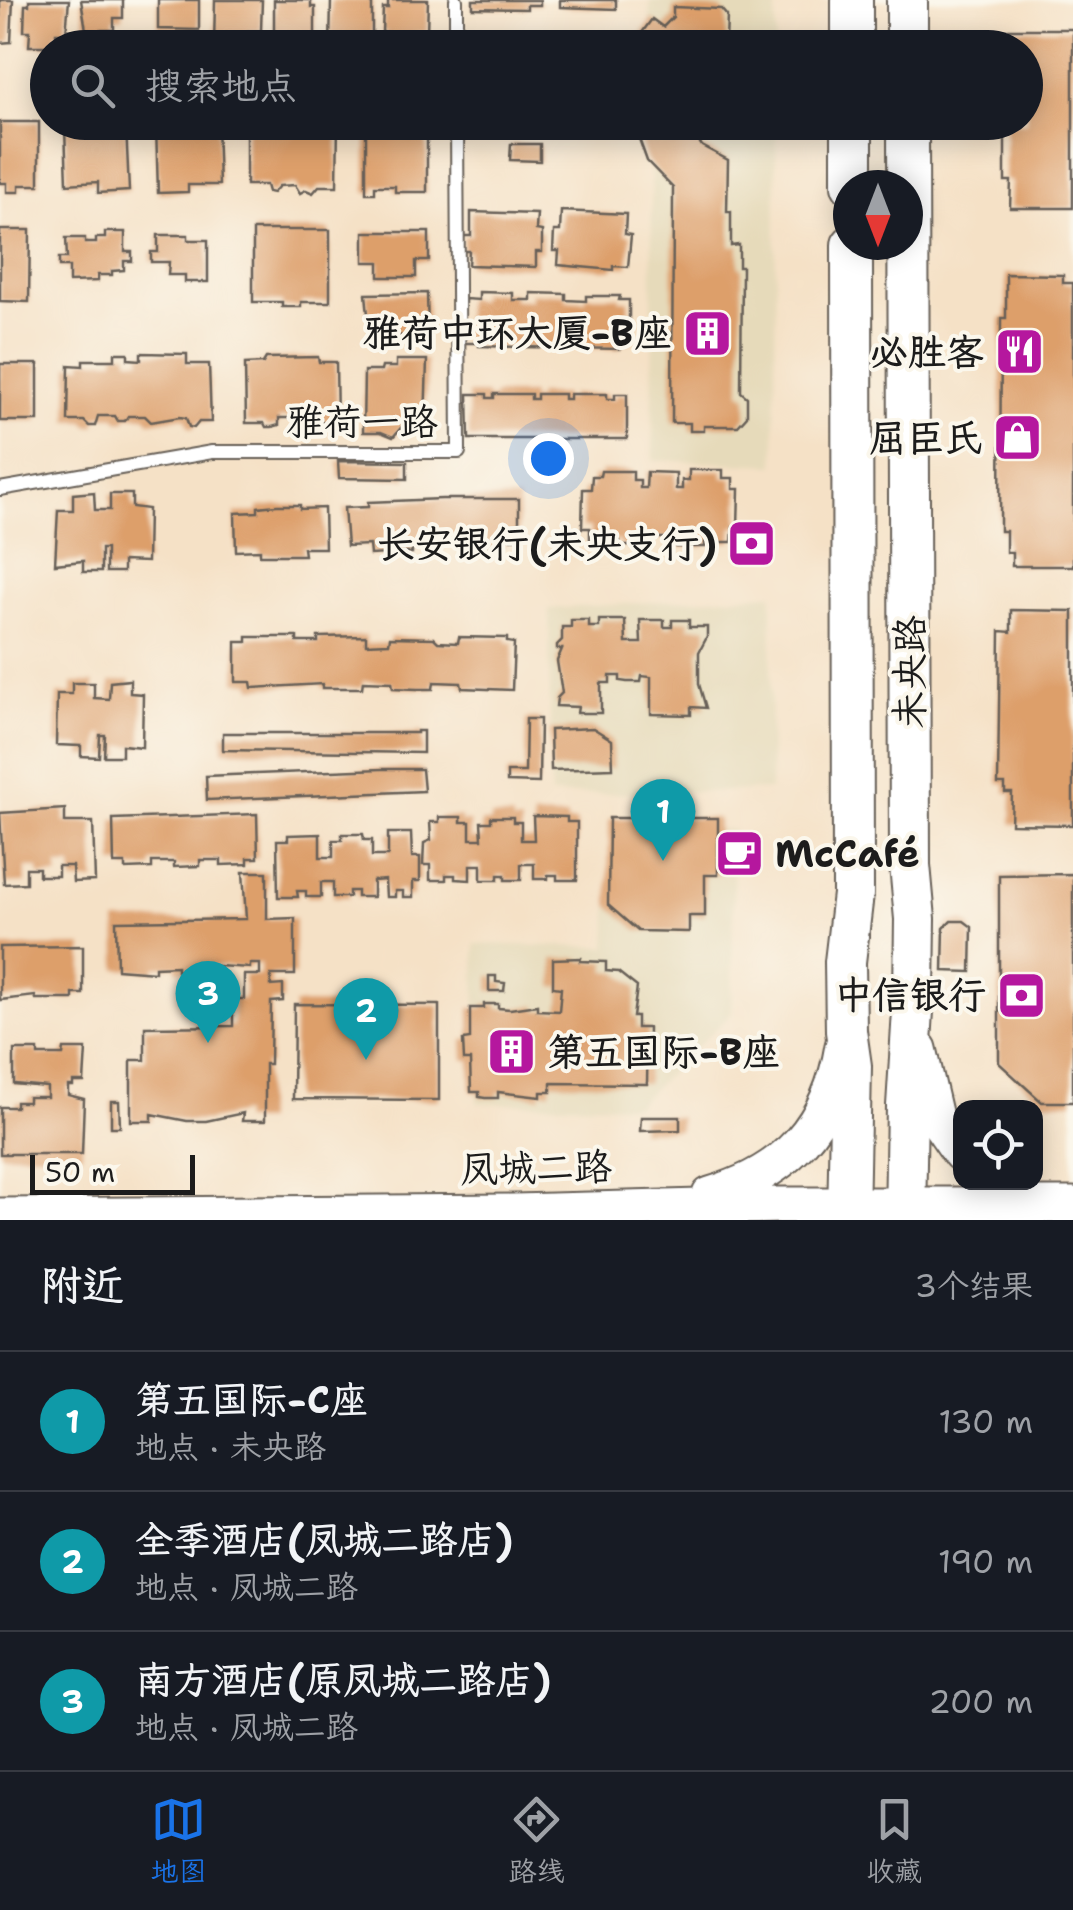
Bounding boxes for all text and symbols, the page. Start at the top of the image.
search box [30,30,1043,140]
icon: search [65,58,120,113]
text: 搜索地点 [145,60,297,111]
north arrow [833,170,923,260]
place label: 雅荷中环大厦-B座 [363,307,672,358]
building icon: 雅荷中环大厦-B座 [681,307,733,359]
place label: 必胜客 [870,326,984,377]
restaurant icon: 必胜客 [993,326,1045,378]
street label: 雅荷一路 [286,396,438,447]
place label: 屈臣氏 [869,412,983,463]
shop icon: 屈臣氏 [992,412,1044,464]
your location [523,433,574,484]
place label: 长安银行(未央支行) [377,518,717,569]
bank icon: 长安银行(未央支行) [726,518,778,570]
street label: 未央路 [884,615,935,729]
pin: 1 [630,778,696,861]
cafe icon: McCafé [714,828,766,880]
place label: McCafé [775,828,920,879]
pin: 3 [176,960,240,1043]
place label: 中信银行 [834,969,986,1020]
bank icon: 中信银行 [995,969,1047,1021]
pin: 2 [334,978,398,1060]
building icon: 第五国际-B座 [486,1026,538,1078]
place label: 第五国际-B座 [547,1026,780,1077]
map controls [953,1100,1043,1190]
button: locate [953,1100,1043,1190]
street label: 凤城二路 [460,1141,612,1194]
scale bar [30,1150,195,1194]
text: 50 m [45,1153,115,1191]
text: 附近 [40,1257,124,1313]
text: 3个结果 [915,1264,1033,1307]
text: 第五国际-C座 [135,1374,368,1425]
text: 1 [65,1400,80,1443]
text: 130 m [938,1400,1033,1443]
text: 地点 · 未央路 [135,1425,326,1468]
text: 全季酒店(凤城二路店) [135,1514,513,1565]
text: 2 [61,1540,84,1583]
text: 190 m [938,1540,1033,1583]
text: 地点 · 凤城二路 [135,1565,358,1608]
text: 南方酒店(原凤城二路店) [135,1654,551,1705]
text: 3 [61,1680,84,1723]
text: 200 m [929,1680,1033,1723]
text: 地点 · 凤城二路 [135,1705,358,1748]
tab: 地图 [151,1792,207,1890]
tab: 路线 [508,1792,564,1890]
tab: 收藏 [866,1792,922,1890]

